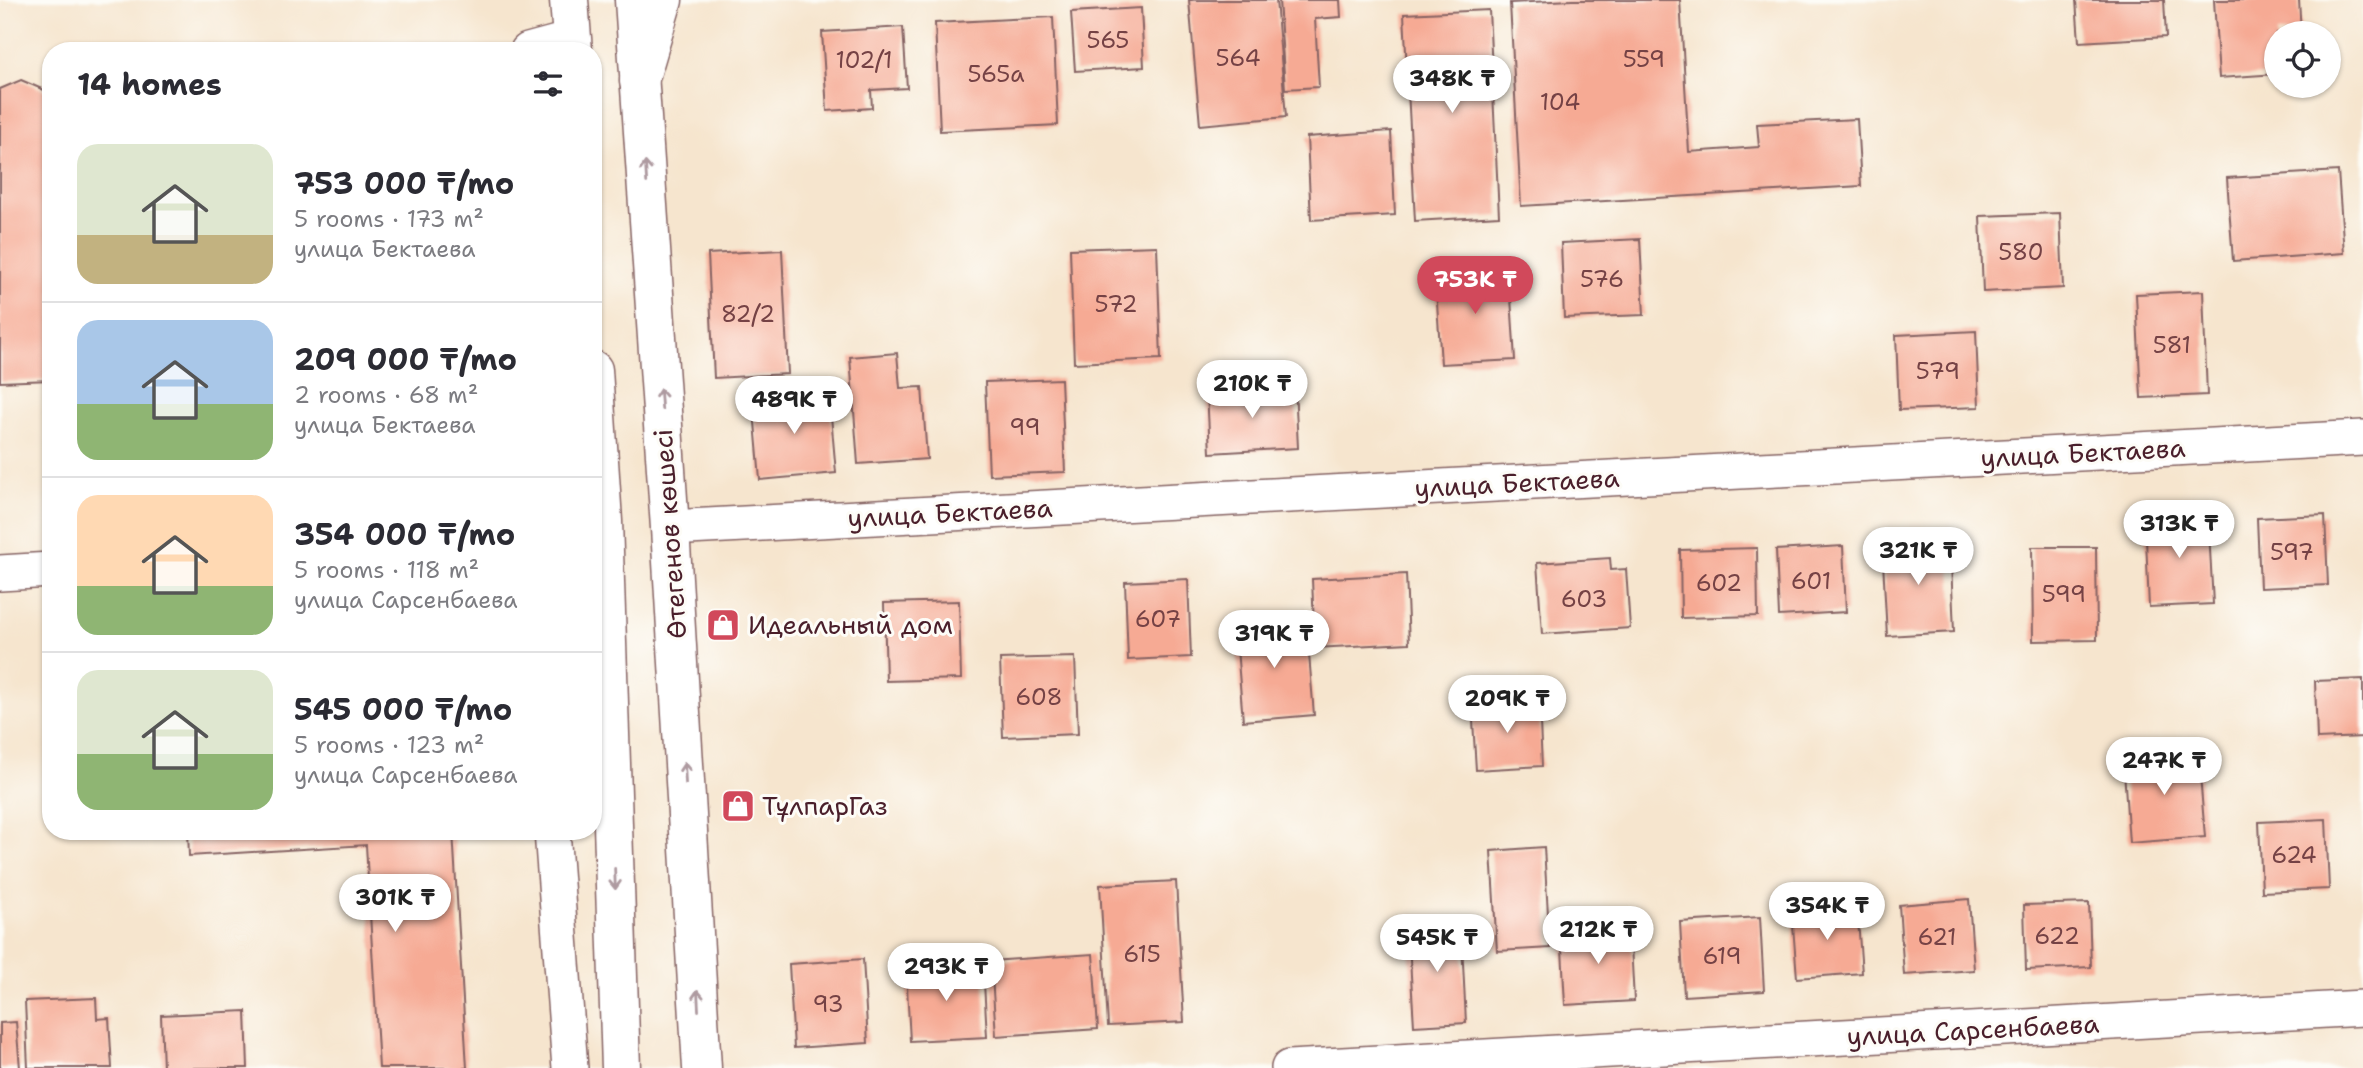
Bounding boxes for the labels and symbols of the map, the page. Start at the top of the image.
house number: 565 [1087,25,1129,55]
house number: 564 [1215,43,1261,73]
house number: 559 [1623,44,1665,74]
house number: 102/1 [835,45,893,75]
pin: 348K ₸ [1395,55,1509,115]
house number: 565а [967,59,1025,89]
house number: 104 [1540,87,1580,117]
one-way arrow [639,161,652,184]
house number: 580 [1998,237,2044,267]
pin: 753K ₸ [1418,256,1532,316]
house number: 576 [1580,264,1624,294]
house number: 572 [1094,289,1138,319]
house number: 82/2 [721,299,775,329]
house number: 581 [2153,330,2191,360]
house number: 579 [1916,356,1960,386]
pin: 210K ₸ [1195,360,1309,420]
pin: 489K ₸ [737,376,851,436]
one-way arrow [654,388,667,411]
house number: 99 [1009,412,1041,442]
street label: Өтегенов көшесі [645,428,694,640]
street label: улица Бектаева [1980,430,2186,475]
street label: улица Бектаева [1414,460,1620,505]
street label: улица Бектаева [847,490,1053,535]
pin: 313K ₸ [2122,500,2236,560]
pin: 321K ₸ [1861,528,1975,587]
house number: 597 [2270,537,2314,567]
house number: 601 [1791,566,1831,596]
house number: 602 [1696,568,1742,598]
house number: 599 [2042,579,2086,609]
house number: 603 [1561,584,1607,614]
house number: 607 [1135,604,1181,634]
shop icon: Идеальный дом [704,606,742,644]
place label: Идеальный дом [748,607,953,642]
pin: 319K ₸ [1217,610,1331,670]
pin: 209K ₸ [1450,676,1564,735]
house number: 608 [1015,682,1063,712]
pin: 247K ₸ [2107,738,2221,797]
one-way arrow [678,762,691,785]
shop icon: ТұлпарГаз [719,787,757,825]
place label: ТұлпарГаз [762,788,888,823]
house number: 624 [2271,840,2317,870]
one-way arrow [608,867,622,890]
pin: 301K ₸ [338,874,452,934]
pin: 354K ₸ [1770,883,1884,942]
pin: 212K ₸ [1541,906,1655,966]
pin: 545K ₸ [1380,914,1494,974]
house number: 622 [2034,921,2080,951]
house number: 621 [1917,922,1957,952]
house number: 615 [1123,939,1161,969]
house number: 619 [1702,941,1742,971]
pin: 293K ₸ [889,944,1003,1003]
one-way arrow [691,989,704,1012]
house number: 93 [812,989,844,1019]
street label: улица Сарсенбаева [1846,1005,2100,1054]

